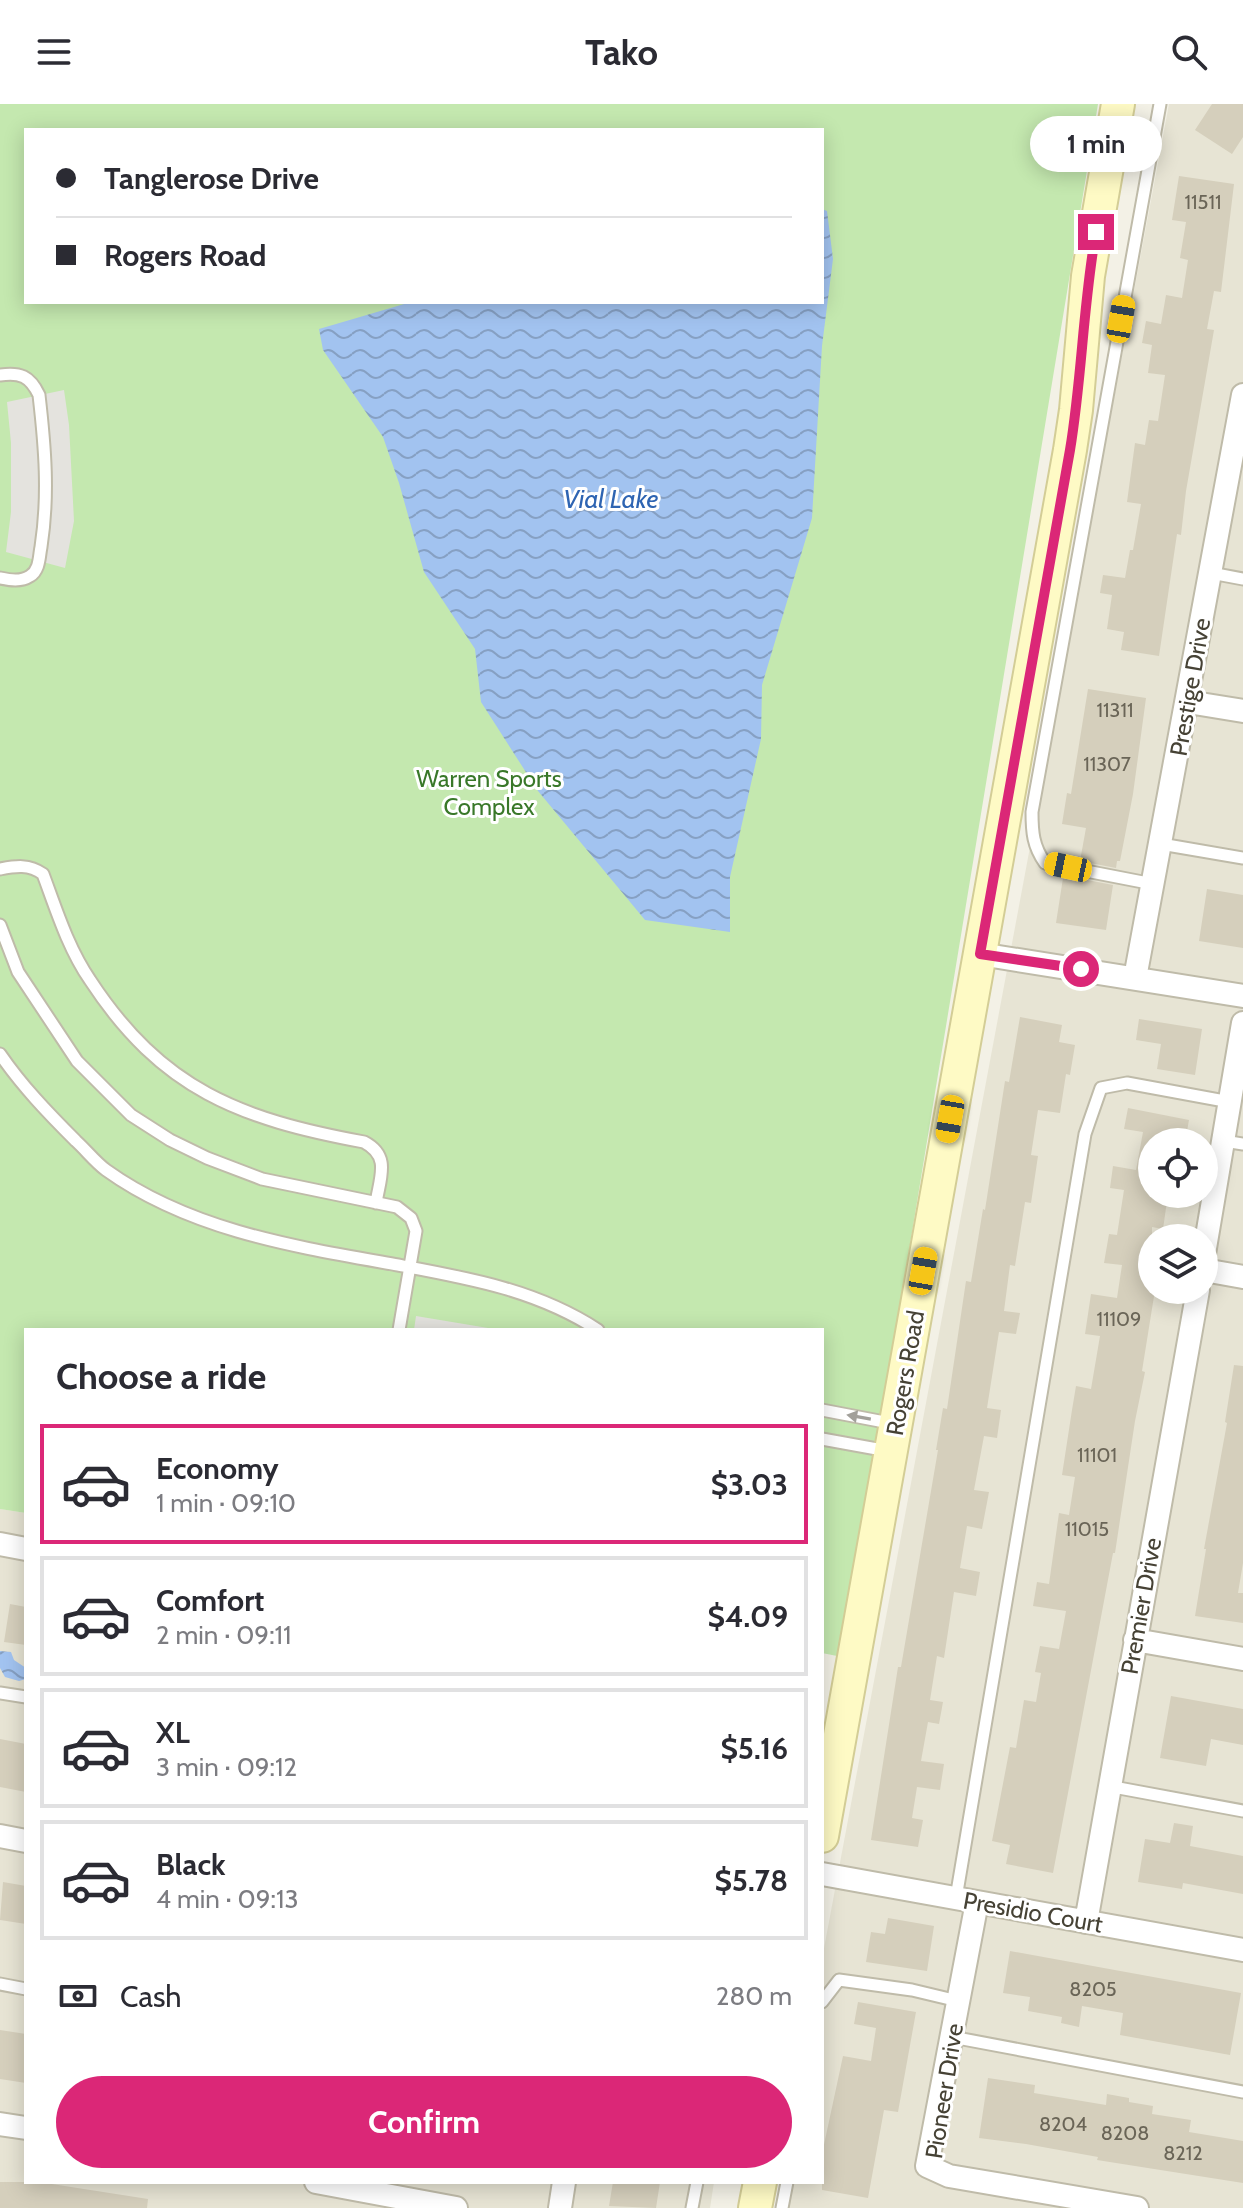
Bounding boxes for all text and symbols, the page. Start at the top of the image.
icon: menu [32,30,76,74]
text: Tako [585,30,658,74]
icon: search [1167,30,1211,74]
callout: 1 min [1030,116,1162,172]
text: 1 min [1067,128,1125,160]
text: Tanglerose Drive [104,160,319,197]
house number: 11511 [1185,190,1221,214]
route end [1078,214,1114,250]
text: Rogers Road [104,237,266,274]
car [1105,293,1137,345]
water label: Vial Lake [563,483,659,515]
street label: Prestige Drive [1164,616,1216,758]
house number: 11311 [1097,698,1133,722]
house number: 11307 [1083,752,1131,776]
park label: Warren Sports Complex [416,764,562,821]
car [1042,850,1094,884]
route start [1063,951,1099,987]
car [934,1093,966,1145]
map controls [1138,1128,1218,1304]
button: locate [1138,1128,1218,1208]
button: layers [1138,1224,1218,1304]
car [907,1245,939,1297]
house number: 11109 [1097,1307,1141,1331]
street label: Rogers Road [880,1308,930,1438]
text: Choose a ride [56,1354,266,1398]
one-way arrow [846,1410,871,1422]
house number: 11101 [1077,1443,1117,1467]
icon: car [60,1448,132,1520]
text: Economy [156,1450,279,1487]
text: $3.03 [711,1466,788,1503]
text: 1 min · 09:10 [156,1487,296,1519]
house number: 11015 [1065,1517,1109,1541]
street label: Premier Drive [1115,1535,1167,1677]
icon: car [60,1580,132,1652]
text: Comfort [156,1582,264,1619]
text: $4.09 [708,1598,788,1635]
text: 2 min · 09:11 [156,1619,292,1651]
icon: car [60,1712,132,1784]
text: XL [156,1714,190,1751]
text: $5.16 [720,1730,788,1767]
text: 3 min · 09:12 [156,1751,297,1783]
icon: car [60,1844,132,1916]
text: Black [156,1846,226,1883]
text: $5.78 [714,1862,788,1899]
text: 4 min · 09:13 [156,1883,298,1915]
street label: Presidio Court [961,1885,1105,1939]
icon: cash [56,1974,100,2018]
house number: 8205 [1069,1977,1117,2001]
text: Cash [120,1978,182,2015]
text: 280 m [716,1980,792,2012]
street label: Pioneer Drive [919,2021,969,2161]
button: Confirm [56,2076,792,2168]
house number: 8204 [1039,2112,1087,2136]
house number: 8208 [1101,2121,1149,2145]
house number: 8212 [1163,2141,1203,2165]

